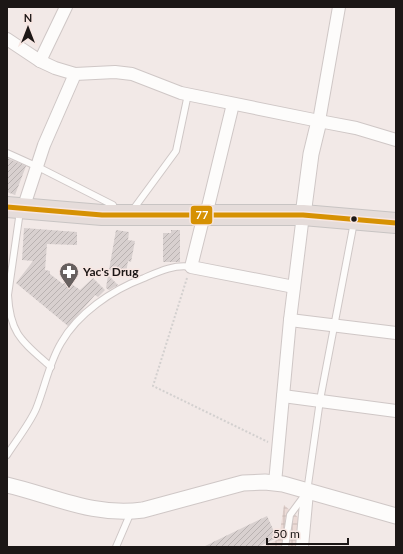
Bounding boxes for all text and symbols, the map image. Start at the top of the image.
north arrow [8,8,48,48]
text: N [24,11,32,24]
line badge: 77 [190,205,213,225]
text: 77 [196,208,208,221]
unlabelled marker [349,214,359,224]
pharmacy icon: Yac's Drug [58,261,80,289]
place label: Yac's Drug [82,264,139,279]
scale bar [267,520,348,546]
text: 50 m [273,526,300,541]

